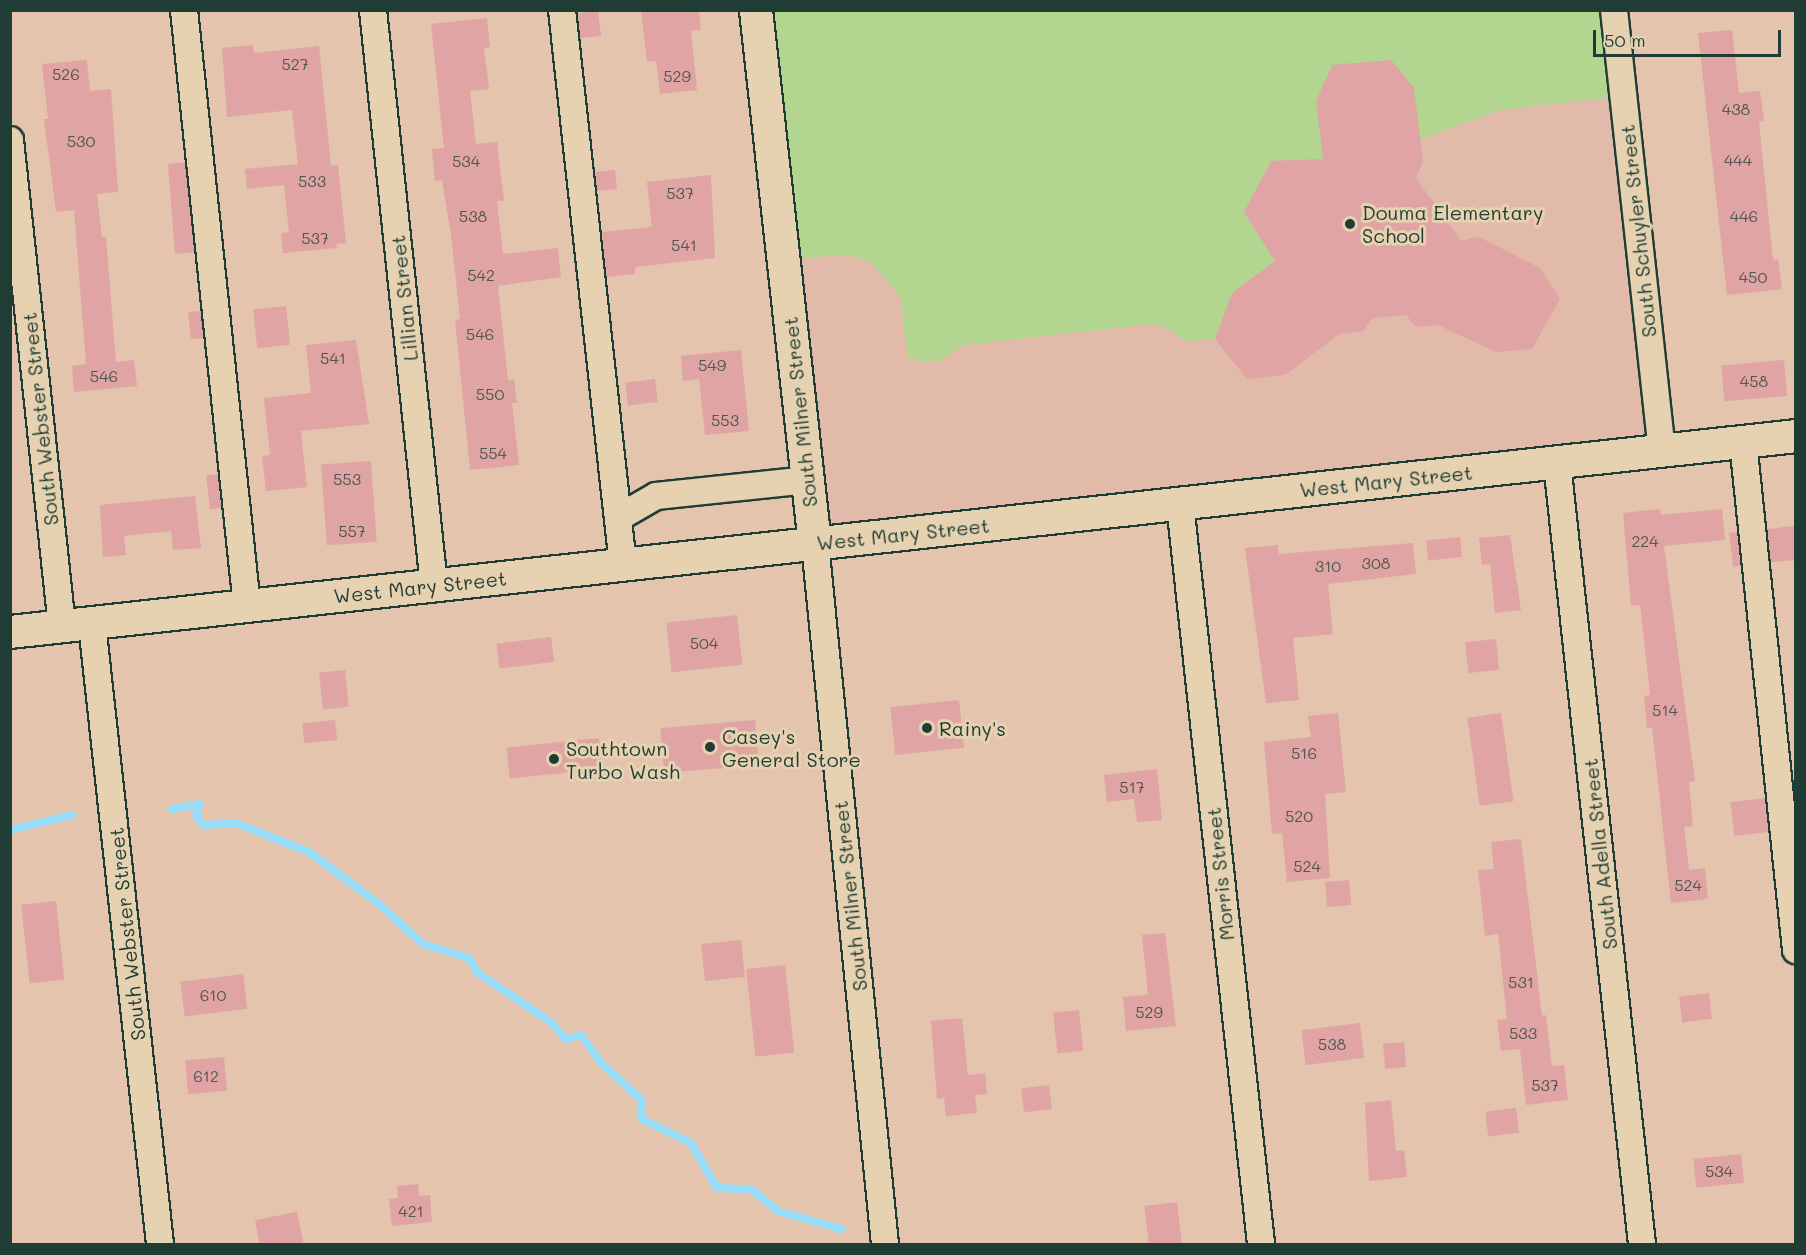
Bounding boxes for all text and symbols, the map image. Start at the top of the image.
scale bar [1596,18,1784,56]
text: 50 m [1604,28,1646,52]
house number: 527 [281,54,309,74]
house number: 526 [52,64,80,84]
house number: 529 [663,66,691,86]
house number: 438 [1722,99,1750,119]
street label: South Schuyler Street [1615,123,1661,339]
house number: 530 [67,131,95,151]
house number: 444 [1724,150,1752,170]
house number: 534 [452,151,480,171]
house number: 533 [298,171,326,191]
house number: 537 [666,183,694,203]
place label: Douma Elementary School [1362,201,1543,248]
house number: 538 [459,206,487,226]
house number: 446 [1730,206,1758,226]
marker: Douma Elementary School [1343,217,1357,231]
house number: 537 [301,228,329,248]
street label: Lillian Street [385,234,423,362]
house number: 541 [671,235,697,255]
house number: 542 [467,265,495,285]
house number: 450 [1739,267,1767,287]
street label: South Webster Street [17,311,63,527]
street label: South Milner Street [778,316,822,508]
house number: 546 [466,324,494,344]
house number: 541 [320,348,346,368]
house number: 549 [698,355,726,375]
house number: 546 [90,366,118,386]
house number: 458 [1740,371,1768,391]
house number: 550 [476,384,504,404]
house number: 553 [711,410,739,430]
house number: 554 [479,443,507,463]
street label: West Mary Street [1298,460,1474,502]
house number: 553 [333,469,361,489]
street label: West Mary Street [815,513,991,555]
house number: 557 [338,521,366,541]
house number: 224 [1631,531,1659,551]
house number: 308 [1362,553,1390,573]
house number: 310 [1315,556,1341,576]
street label: West Mary Street [332,566,508,608]
house number: 504 [690,633,718,653]
house number: 514 [1652,700,1678,720]
place label: Rainy's [939,716,1006,740]
marker: Rainy's [920,721,934,735]
place label: Casey's General Store [722,724,861,771]
place label: Southtown Turbo Wash [566,736,680,783]
marker: Casey's General Store [703,740,717,754]
house number: 516 [1291,743,1317,763]
marker: Southtown Turbo Wash [547,752,561,766]
street label: South Adella Street [1578,757,1622,951]
house number: 517 [1119,777,1145,797]
street label: South Milner Street [828,800,872,992]
street label: Morris Street [1201,806,1239,942]
house number: 520 [1285,806,1313,826]
street label: South Webster Street [104,826,150,1042]
house number: 524 [1293,856,1321,876]
house number: 524 [1674,875,1702,895]
house number: 531 [1508,972,1534,992]
house number: 610 [200,985,226,1005]
house number: 529 [1135,1002,1163,1022]
house number: 533 [1509,1023,1537,1043]
house number: 538 [1318,1034,1346,1054]
house number: 612 [193,1066,219,1086]
house number: 537 [1531,1075,1559,1095]
house number: 534 [1705,1161,1733,1181]
house number: 421 [398,1201,424,1221]

